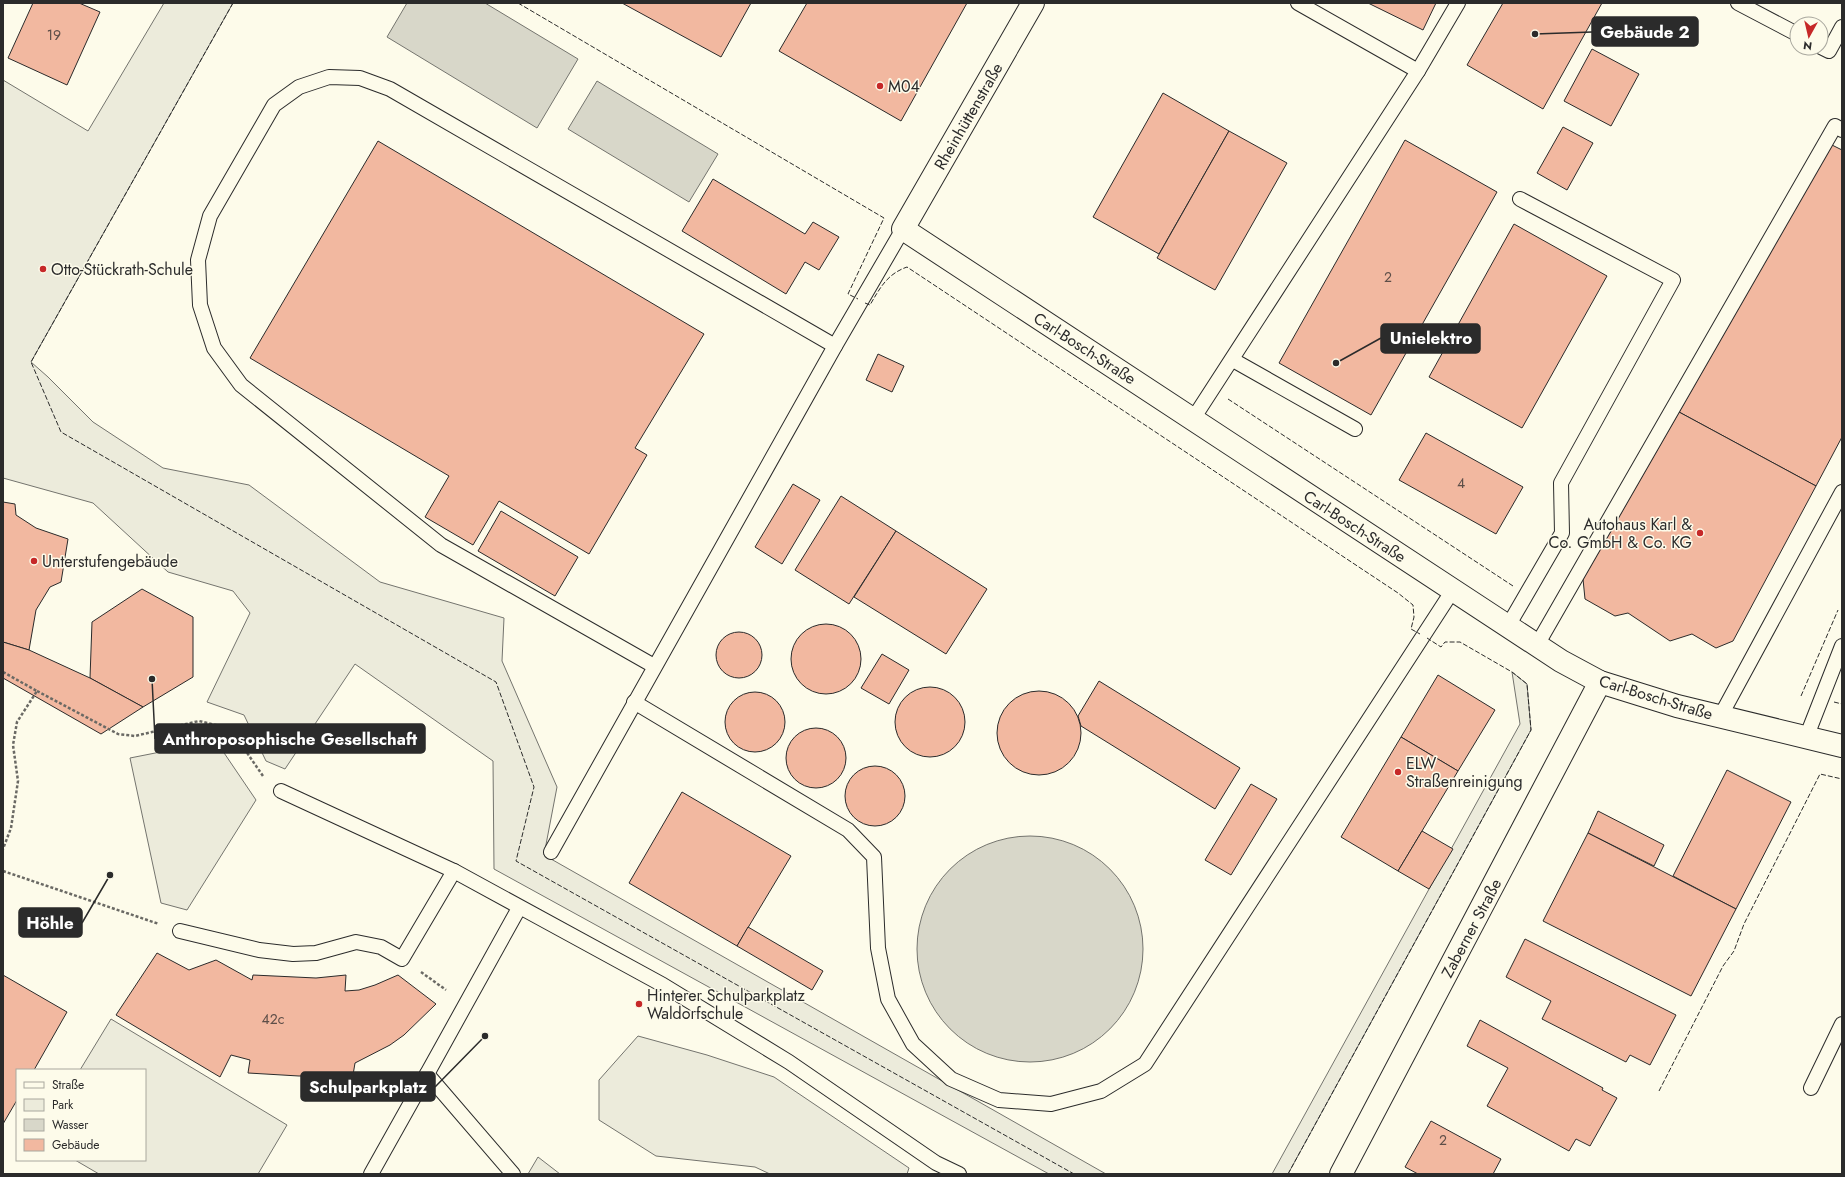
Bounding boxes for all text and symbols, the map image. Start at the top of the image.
north arrow [1789,16,1829,56]
callout: Gebäude 2 [1592,17,1698,46]
text: Gebäude 2 [1600,20,1690,44]
house number: 19 [47,25,61,45]
text: N [1802,37,1813,54]
street label: Rheinhüttenstraße [928,59,1008,174]
place label: M04 [888,75,920,98]
marker: M04 [875,81,885,91]
place label: Otto-Stückrath-Schule [51,258,193,281]
marker: Otto-Stückrath-Schule [38,264,48,274]
house number: 2 [1384,267,1392,287]
street label: Carl-Bosch-Straße [1029,307,1140,390]
callout: Unielektro [1381,324,1480,353]
text: Unielektro [1390,326,1472,350]
house number: 4 [1457,473,1465,493]
street label: Carl-Bosch-Straße [1299,485,1410,568]
place label: Autohaus Karl & Co. GmbH & Co. KG [1549,513,1692,554]
marker: Autohaus Karl & Co. GmbH & Co. KG [1695,528,1705,538]
place label: Unterstufengebäude [42,550,178,573]
marker: Unterstufengebäude [29,556,39,566]
street label: Carl-Bosch-Straße [1596,669,1716,726]
callout: Anthroposophische Gesellschaft [155,724,425,753]
text: Anthroposophische Gesellschaft [162,727,418,751]
place label: ELW Straßenreinigung [1406,752,1523,793]
marker: ELW Straßenreinigung [1393,767,1403,777]
street label: Zaberner Straße [1436,875,1507,982]
callout: Höhle [19,908,82,937]
text: Höhle [26,911,74,935]
place label: Hinterer Schulparkplatz Waldorfschule [647,984,805,1025]
marker: Hinterer Schulparkplatz Waldorfschule [634,999,644,1009]
house number: 42c [262,1009,284,1029]
legend [16,1069,146,1161]
callout: Schulparkplatz [301,1072,435,1101]
text: Schulparkplatz [309,1075,427,1099]
text: Straße [52,1076,84,1094]
text: Park [52,1096,74,1114]
text: Wasser [52,1116,89,1134]
house number: 2 [1439,1130,1447,1150]
text: Gebäude [52,1136,99,1154]

